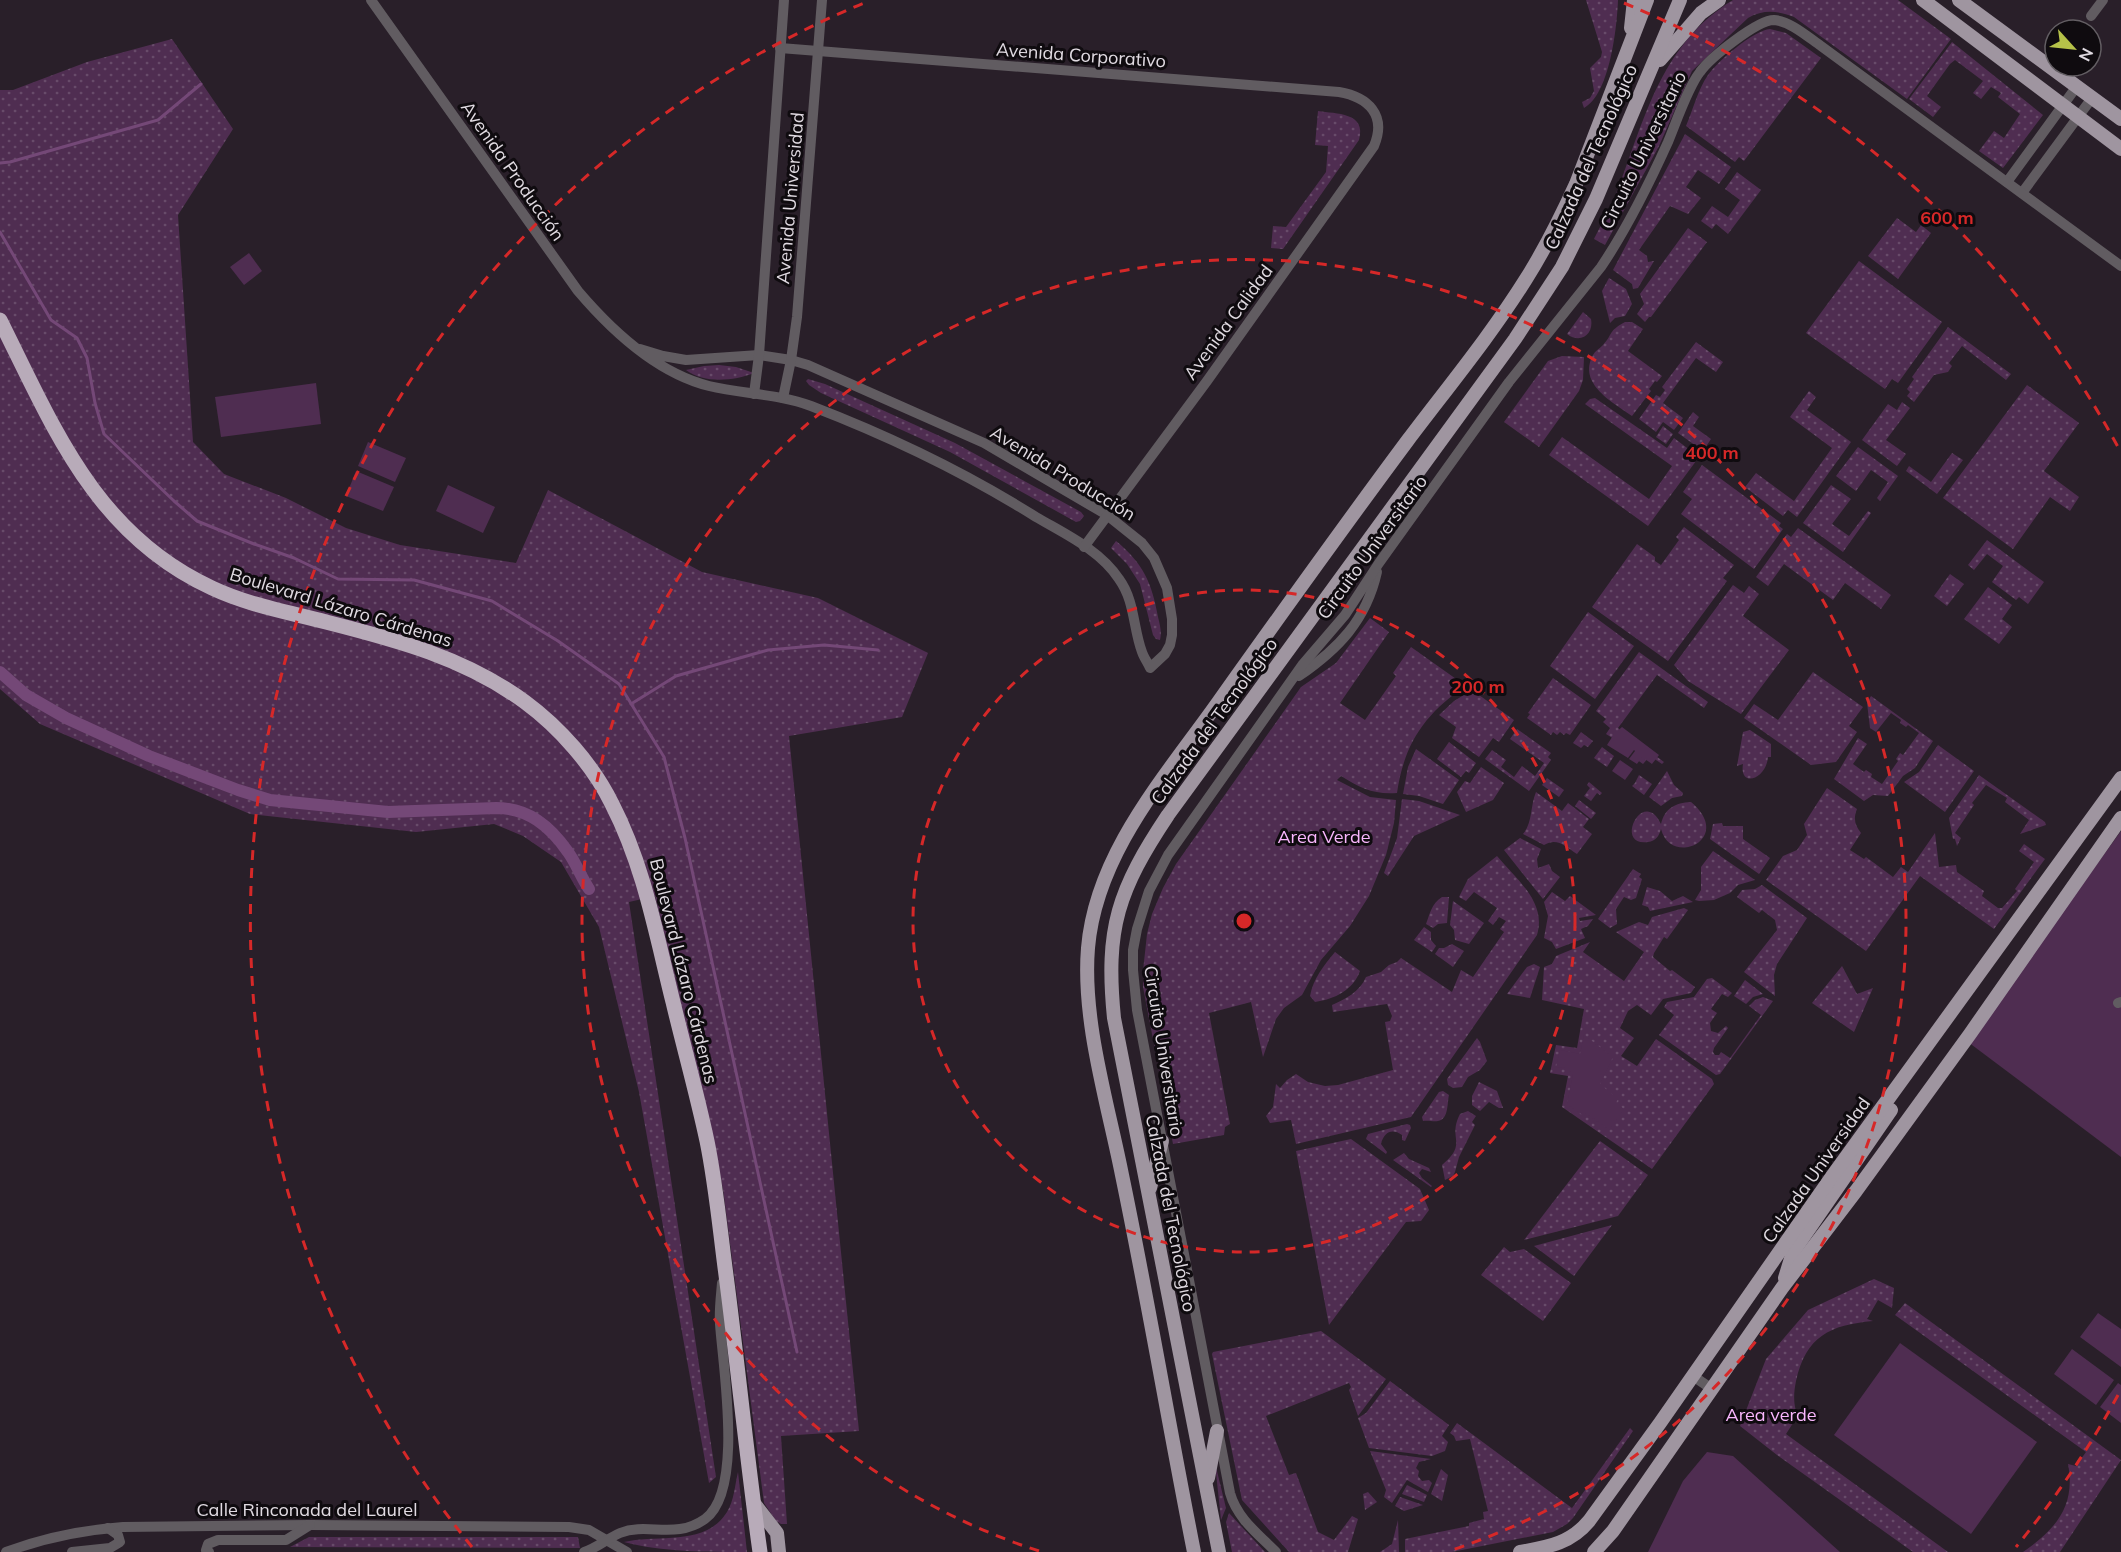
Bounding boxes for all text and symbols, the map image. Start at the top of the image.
north arrow [2043,18,2103,78]
street label: Avenida Corporativo [995,38,1167,72]
text: N [2075,45,2098,65]
street label: Calzada del Tecnológico [1540,61,1642,253]
street label: Circuito Universitario [1595,67,1691,233]
street label: Avenida Producción [456,97,570,245]
street label: Avenida Universidad [771,111,809,285]
text: 600 m [1920,206,1974,229]
street label: Avenida Calidad [1178,260,1278,384]
street label: Avenida Producción [986,421,1140,525]
text: 400 m [1685,441,1739,464]
street label: Circuito Universitario [1312,470,1432,624]
street label: Boulevard Lázaro Cárdenas [227,562,455,652]
street label: Calzada del Tecnológico [1146,633,1282,809]
text: 200 m [1451,675,1505,698]
park label: Area Verde [1277,825,1371,848]
street label: Boulevard Lázaro Cárdenas [645,856,723,1086]
centre of rings [1234,911,1254,931]
street label: Circuito Universitario [1139,964,1189,1138]
street label: Calzada Universidad [1757,1093,1875,1247]
street label: Calzada del Tecnológico [1141,1112,1201,1314]
park label: Area verde [1725,1403,1817,1426]
street label: Calle Rinconada del Laurel [197,1498,417,1521]

